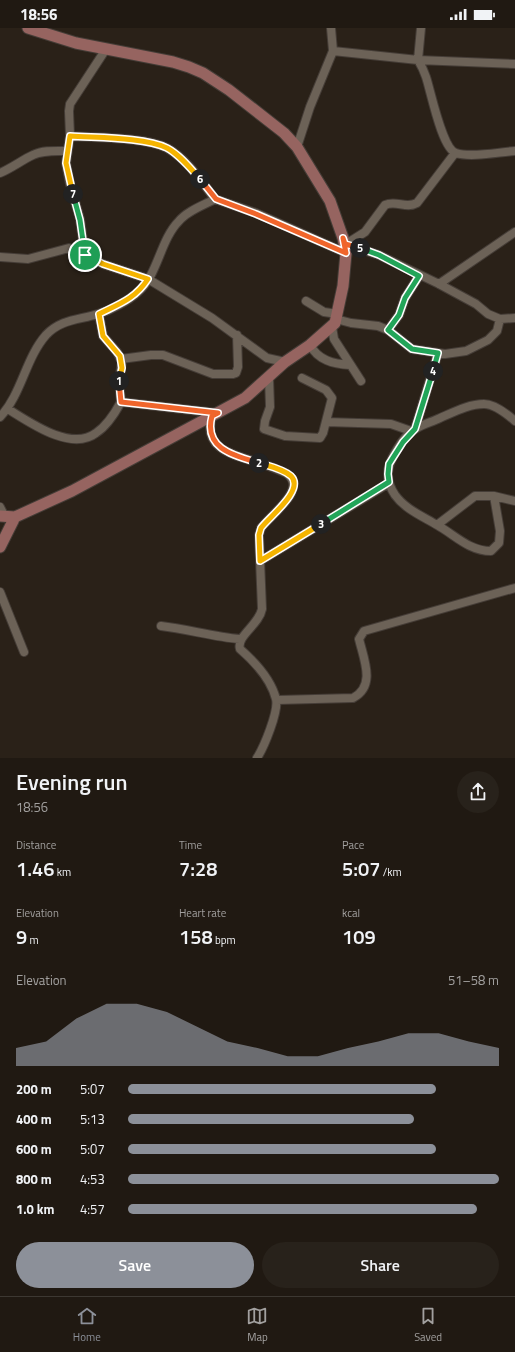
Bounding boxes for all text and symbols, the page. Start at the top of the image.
text: 18:56 [20,3,57,26]
pin: 6 [190,169,210,189]
text: 6 [197,171,203,187]
pin: 7 [63,184,83,204]
text: 7 [70,186,76,202]
pin [68,238,102,272]
pin: 5 [350,238,370,258]
text: 5 [357,240,363,256]
icon: arrive [74,244,96,266]
pin: 4 [423,361,443,381]
text: 4 [430,363,436,379]
pin: 1 [109,371,129,391]
text: 1 [116,373,122,389]
pin: 2 [249,453,269,473]
text: 2 [256,455,262,471]
pin: 3 [311,514,331,534]
text: 3 [318,516,324,532]
text: Evening run [16,765,127,799]
button: share [457,771,499,813]
text: 18:56 [16,797,48,817]
text: Distance [16,837,56,853]
text: Time [179,837,202,853]
text: Pace [342,837,364,853]
text: 1.46 [16,853,54,884]
text: 7:28 [179,853,217,884]
text: 5:07 [342,853,380,884]
text: km [54,864,71,880]
text: /km [380,864,402,880]
text: Elevation [16,905,59,921]
text: Heart rate [179,905,226,921]
text: kcal [342,905,360,921]
text: 9 [16,921,27,952]
text: 158 [179,921,213,952]
text: 109 [342,921,376,952]
text: m [27,932,39,948]
text: bpm [213,932,236,948]
text: Elevation [16,970,67,990]
text: 51–58 m [448,970,499,990]
text: 200 m [16,1079,52,1099]
text: 5:07 [80,1079,105,1099]
text: 400 m [16,1109,52,1129]
text: 5:13 [80,1109,105,1129]
text: 600 m [16,1139,52,1159]
text: 5:07 [80,1139,105,1159]
text: 800 m [16,1169,52,1189]
text: 4:53 [80,1169,105,1189]
text: 1.0 km [16,1199,54,1219]
text: 4:57 [80,1199,105,1219]
button: Save [16,1242,254,1288]
button: Share [262,1242,499,1288]
tab: Home [73,1305,101,1345]
tab: Map [246,1305,268,1345]
tab: Saved [414,1305,442,1345]

